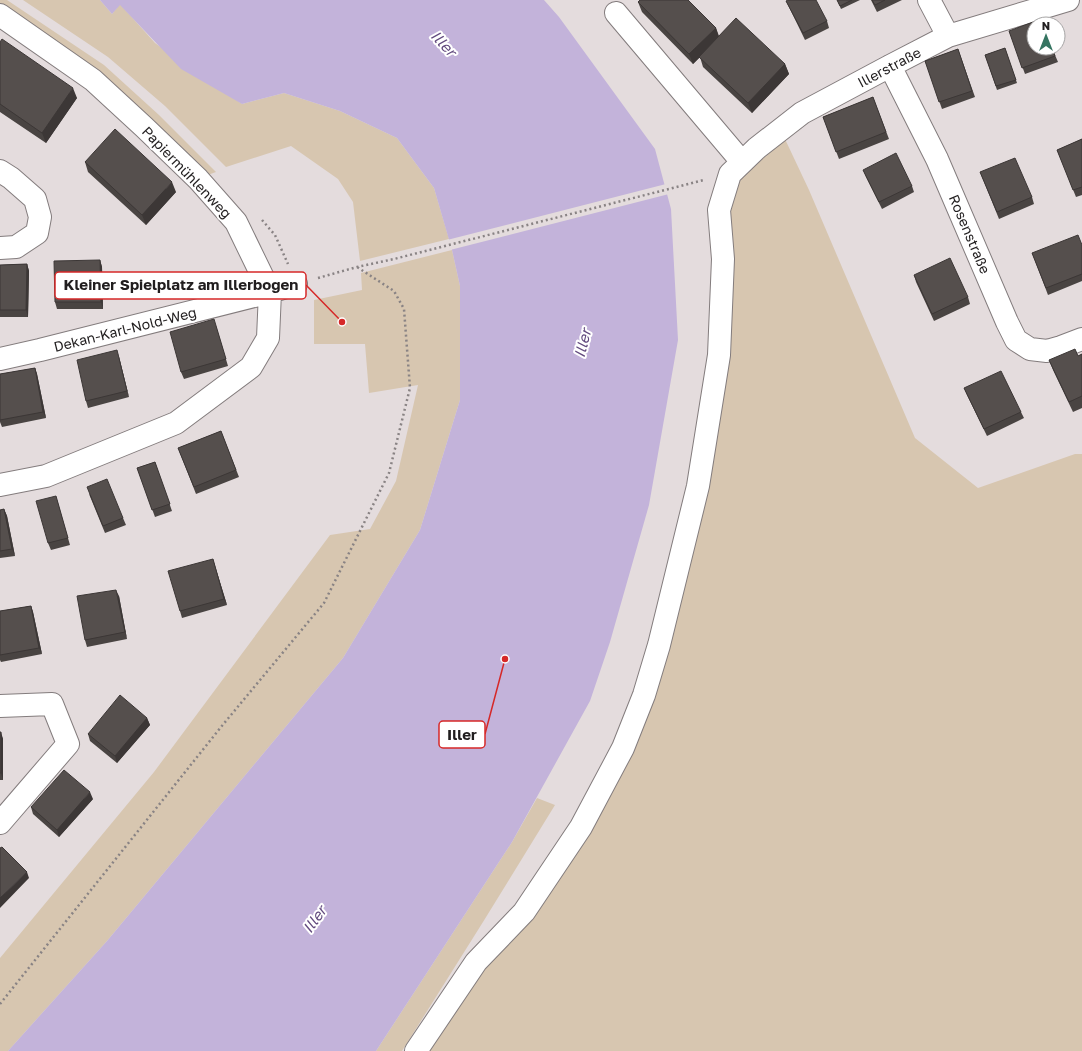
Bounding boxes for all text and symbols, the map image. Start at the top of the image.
north arrow [1026,16,1066,56]
text: N [1042,19,1050,32]
water label: Iller [428,26,462,61]
street label: Illerstraße [854,43,924,91]
street label: Papiermühlenweg [139,122,235,222]
street label: Rosenstraße [946,192,994,276]
callout: Kleiner Spielplatz am Illerbogen [55,272,306,299]
text: Kleiner Spielplatz am Illerbogen [64,275,298,293]
street label: Dekan-Karl-Nold-Weg [52,303,198,355]
water label: Iller [570,325,595,359]
callout: Iller [439,721,485,748]
text: Iller [447,725,477,743]
water label: Iller [298,900,331,936]

